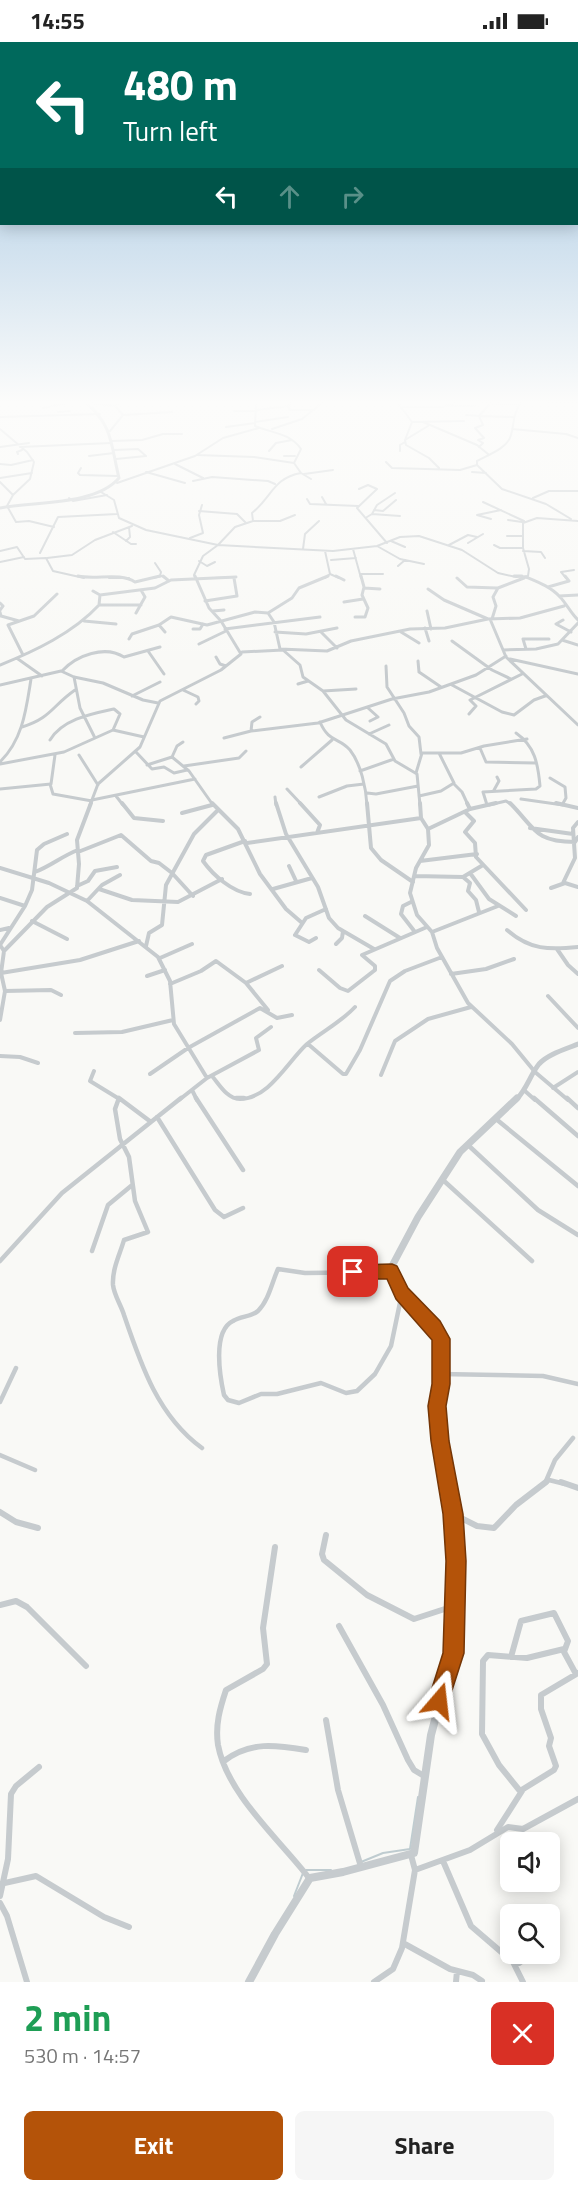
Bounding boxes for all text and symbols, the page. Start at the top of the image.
text: 14:55 [30,4,85,38]
text: 480 m [123,52,238,116]
icon: left [24,66,102,144]
text: Turn left [123,110,217,151]
icon: left [210,180,243,213]
icon: ahead [273,180,306,213]
icon: right [336,180,369,213]
pin [327,1246,378,1297]
icon: arrive [336,1255,369,1288]
position arrow [407,1669,471,1733]
map controls [500,1832,560,1964]
button: sound [500,1832,560,1892]
button: search [500,1904,560,1964]
text: 2 min [24,1990,111,2045]
button: close [491,2002,554,2065]
text: 530 m · 14:57 [24,2040,141,2071]
button: Exit [24,2111,283,2180]
button: Share [295,2111,554,2180]

